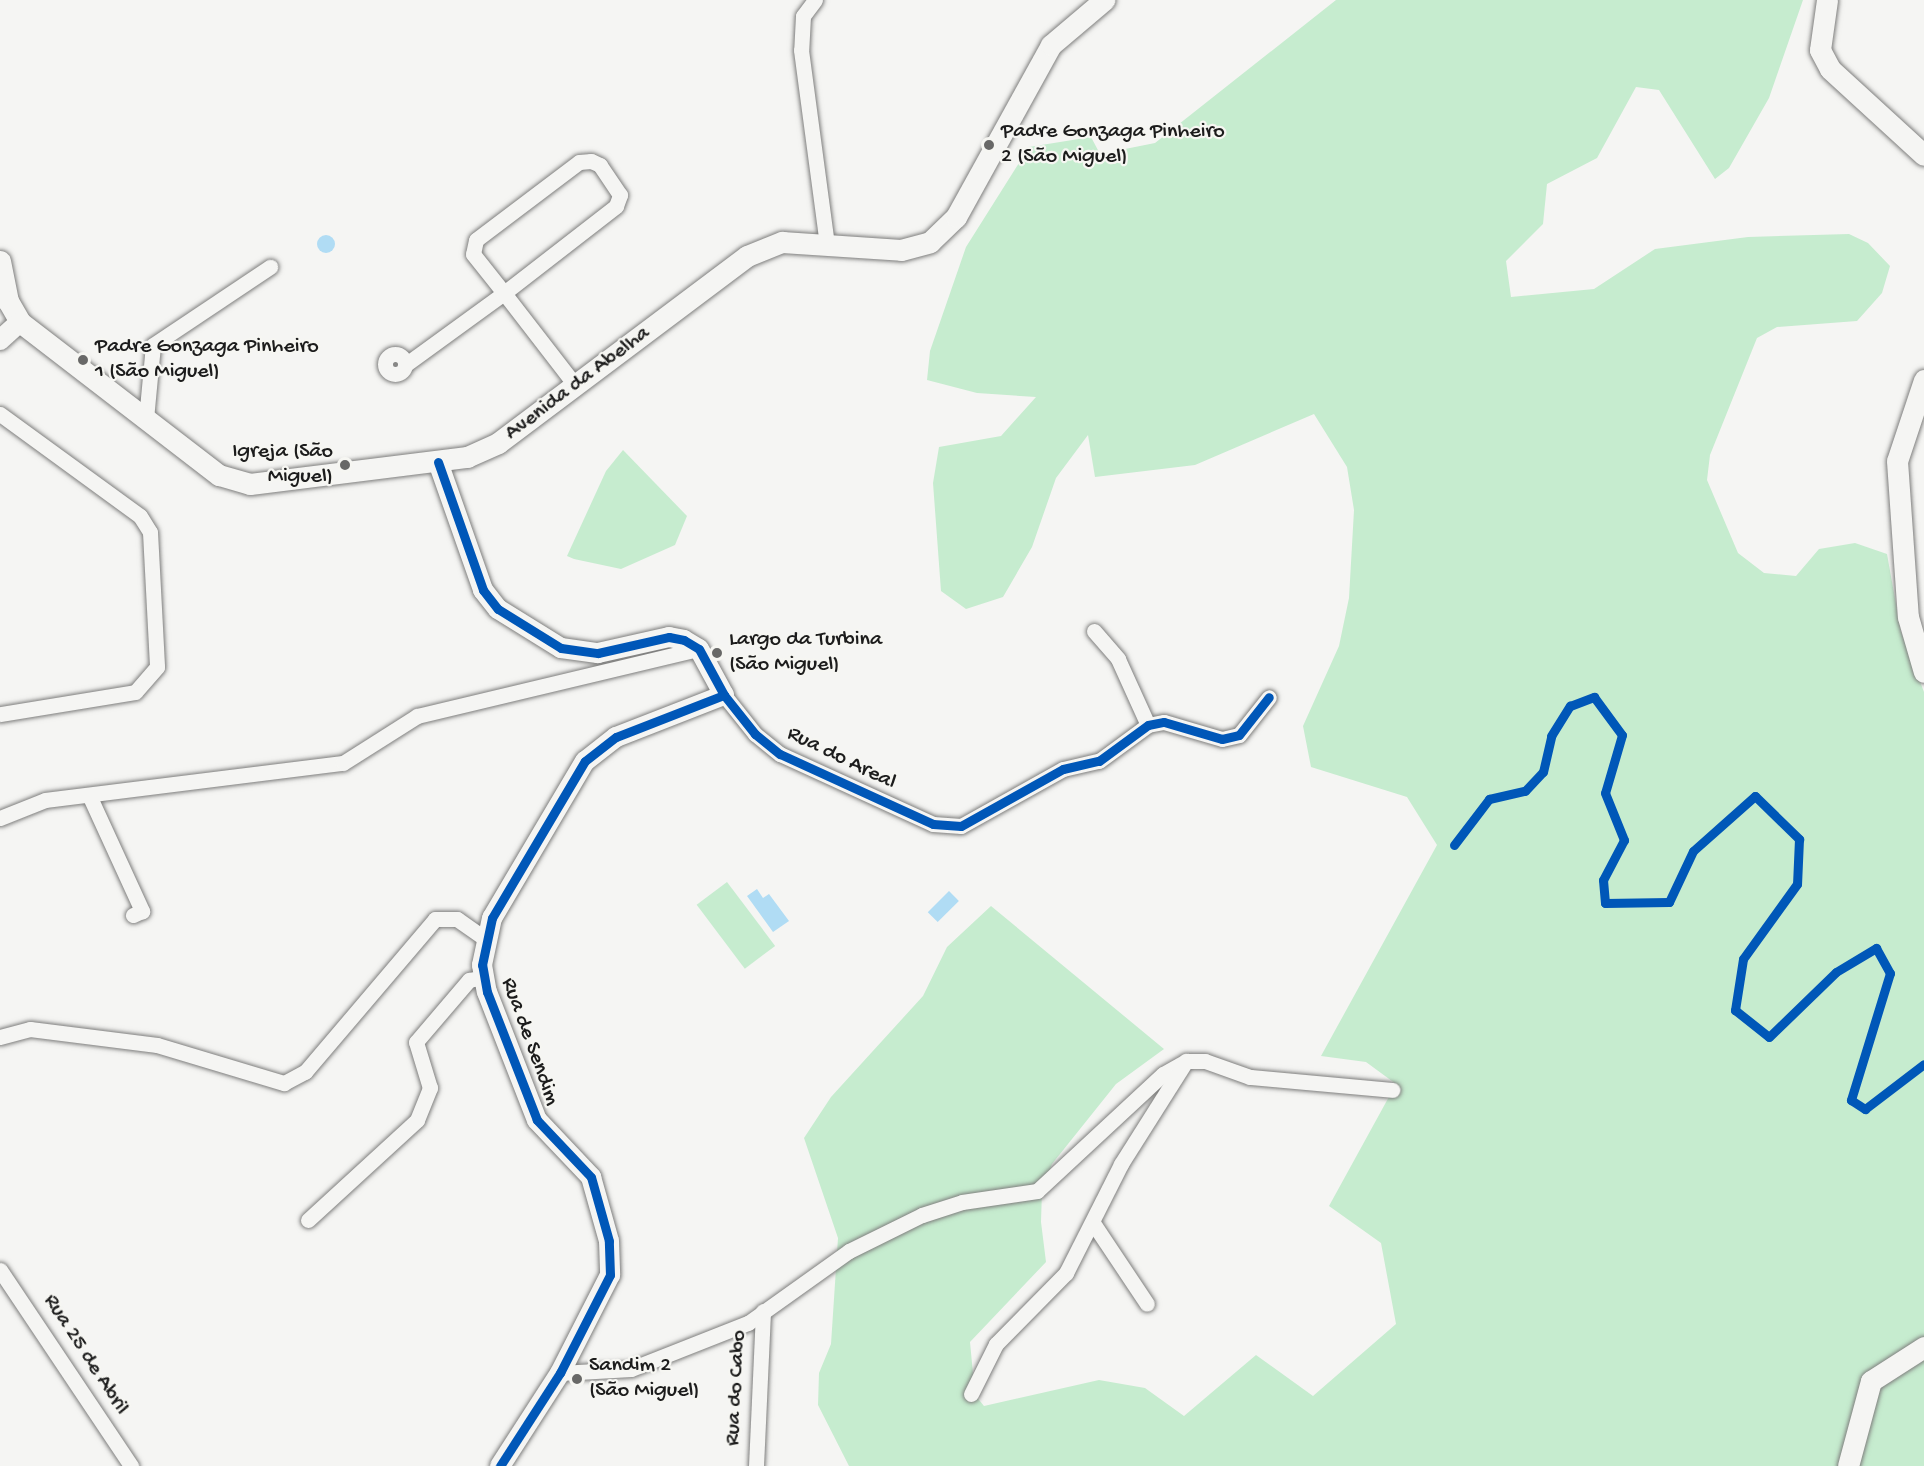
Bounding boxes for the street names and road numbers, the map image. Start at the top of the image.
street label: Avenida da Abelha [500,321,656,447]
street label: Rua do Areal [782,721,900,797]
street label: Rua de Sendim [494,975,564,1109]
street label: Rua 25 de Abril [36,1290,134,1420]
street label: Rua do Cabo [721,1329,753,1447]

